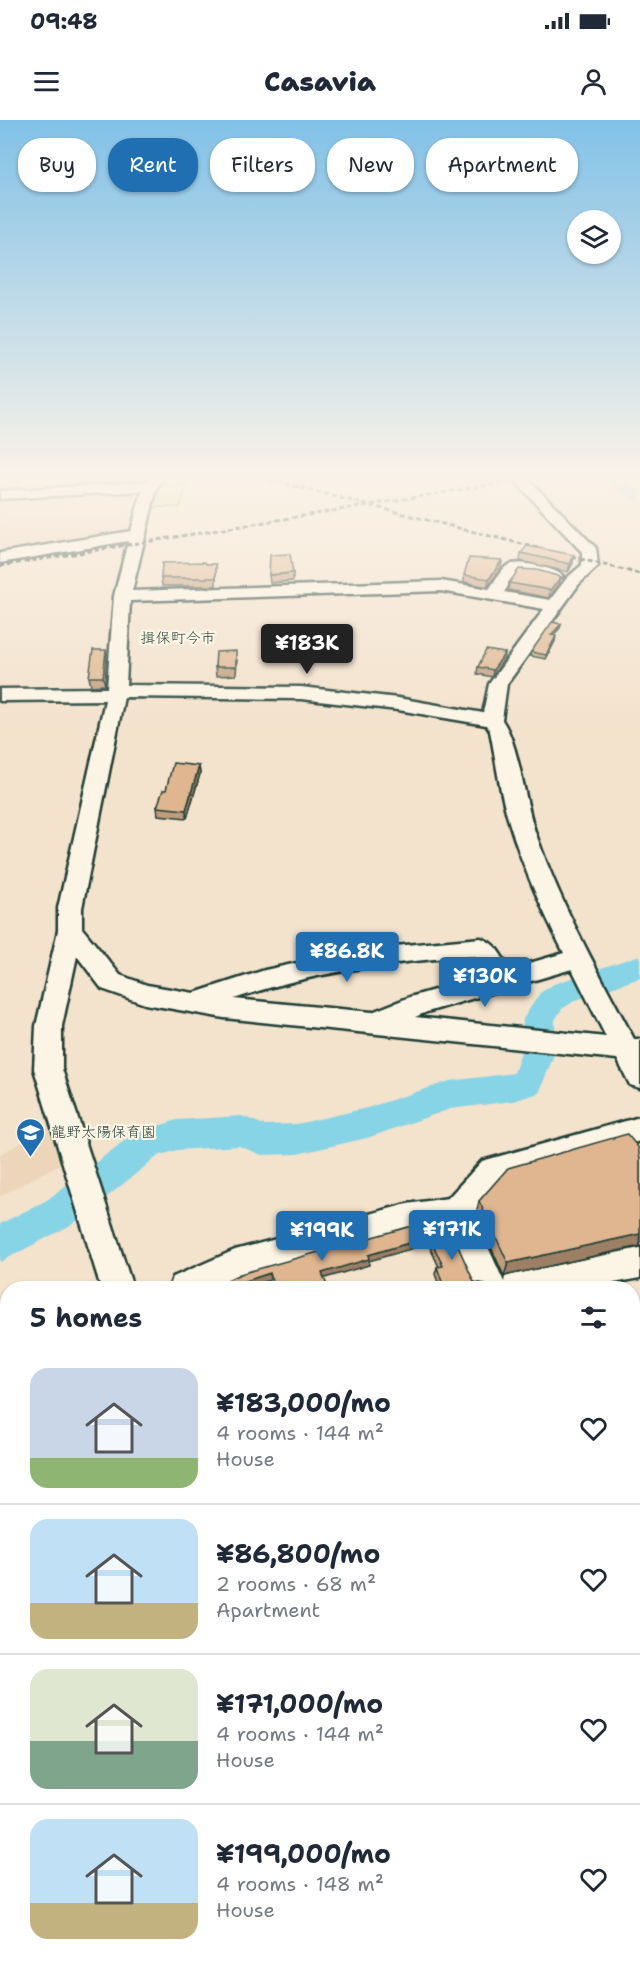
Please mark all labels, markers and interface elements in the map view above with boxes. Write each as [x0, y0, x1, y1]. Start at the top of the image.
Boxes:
text: 09:48 [30, 7, 98, 36]
text: Casavia [264, 63, 376, 100]
icon: menu [30, 65, 63, 98]
icon: person [577, 65, 610, 98]
chip: Buy [18, 138, 96, 192]
chip: Rent [108, 138, 198, 192]
chip: Filters [210, 138, 315, 192]
chip: New [327, 138, 414, 192]
chip: Apartment [426, 138, 578, 192]
map controls [567, 210, 621, 264]
button: layers [567, 210, 621, 264]
pin: ¥183K [265, 624, 349, 675]
district label: 揖保町今市 [140, 628, 216, 648]
text: ¥183K [275, 630, 339, 656]
pin: ¥86.8K [298, 932, 396, 983]
text: ¥86.8K [310, 938, 384, 964]
pin: ¥130K [443, 957, 527, 1008]
text: ¥130K [453, 963, 517, 989]
school or university icon: 龍野太陽保育園 [14, 1116, 46, 1158]
place label: 龍野太陽保育園 [51, 1122, 156, 1142]
pin: ¥171K [410, 1210, 494, 1261]
pin: ¥199K [280, 1211, 364, 1262]
text: ¥171K [423, 1216, 481, 1242]
text: ¥199K [290, 1217, 354, 1243]
text: 5 homes [30, 1300, 142, 1335]
icon: filters [577, 1301, 610, 1334]
text: ¥183,000/mo [216, 1385, 391, 1420]
icon: home [78, 1392, 150, 1464]
icon: heart [577, 1412, 610, 1445]
text: 4 rooms · 144 m² [216, 1420, 384, 1446]
text: House [216, 1446, 275, 1472]
text: ¥86,800/mo [216, 1536, 380, 1571]
icon: home [78, 1543, 150, 1615]
icon: heart [577, 1563, 610, 1596]
text: 2 rooms · 68 m² [216, 1571, 376, 1597]
text: Apartment [216, 1597, 320, 1623]
text: ¥171,000/mo [216, 1686, 383, 1721]
icon: home [78, 1693, 150, 1765]
icon: heart [577, 1713, 610, 1746]
text: 4 rooms · 144 m² [216, 1721, 384, 1747]
text: House [216, 1747, 275, 1773]
text: ¥199,000/mo [216, 1836, 391, 1871]
icon: home [78, 1843, 150, 1915]
icon: heart [577, 1863, 610, 1896]
text: 4 rooms · 148 m² [216, 1871, 384, 1897]
text: House [216, 1897, 275, 1923]

